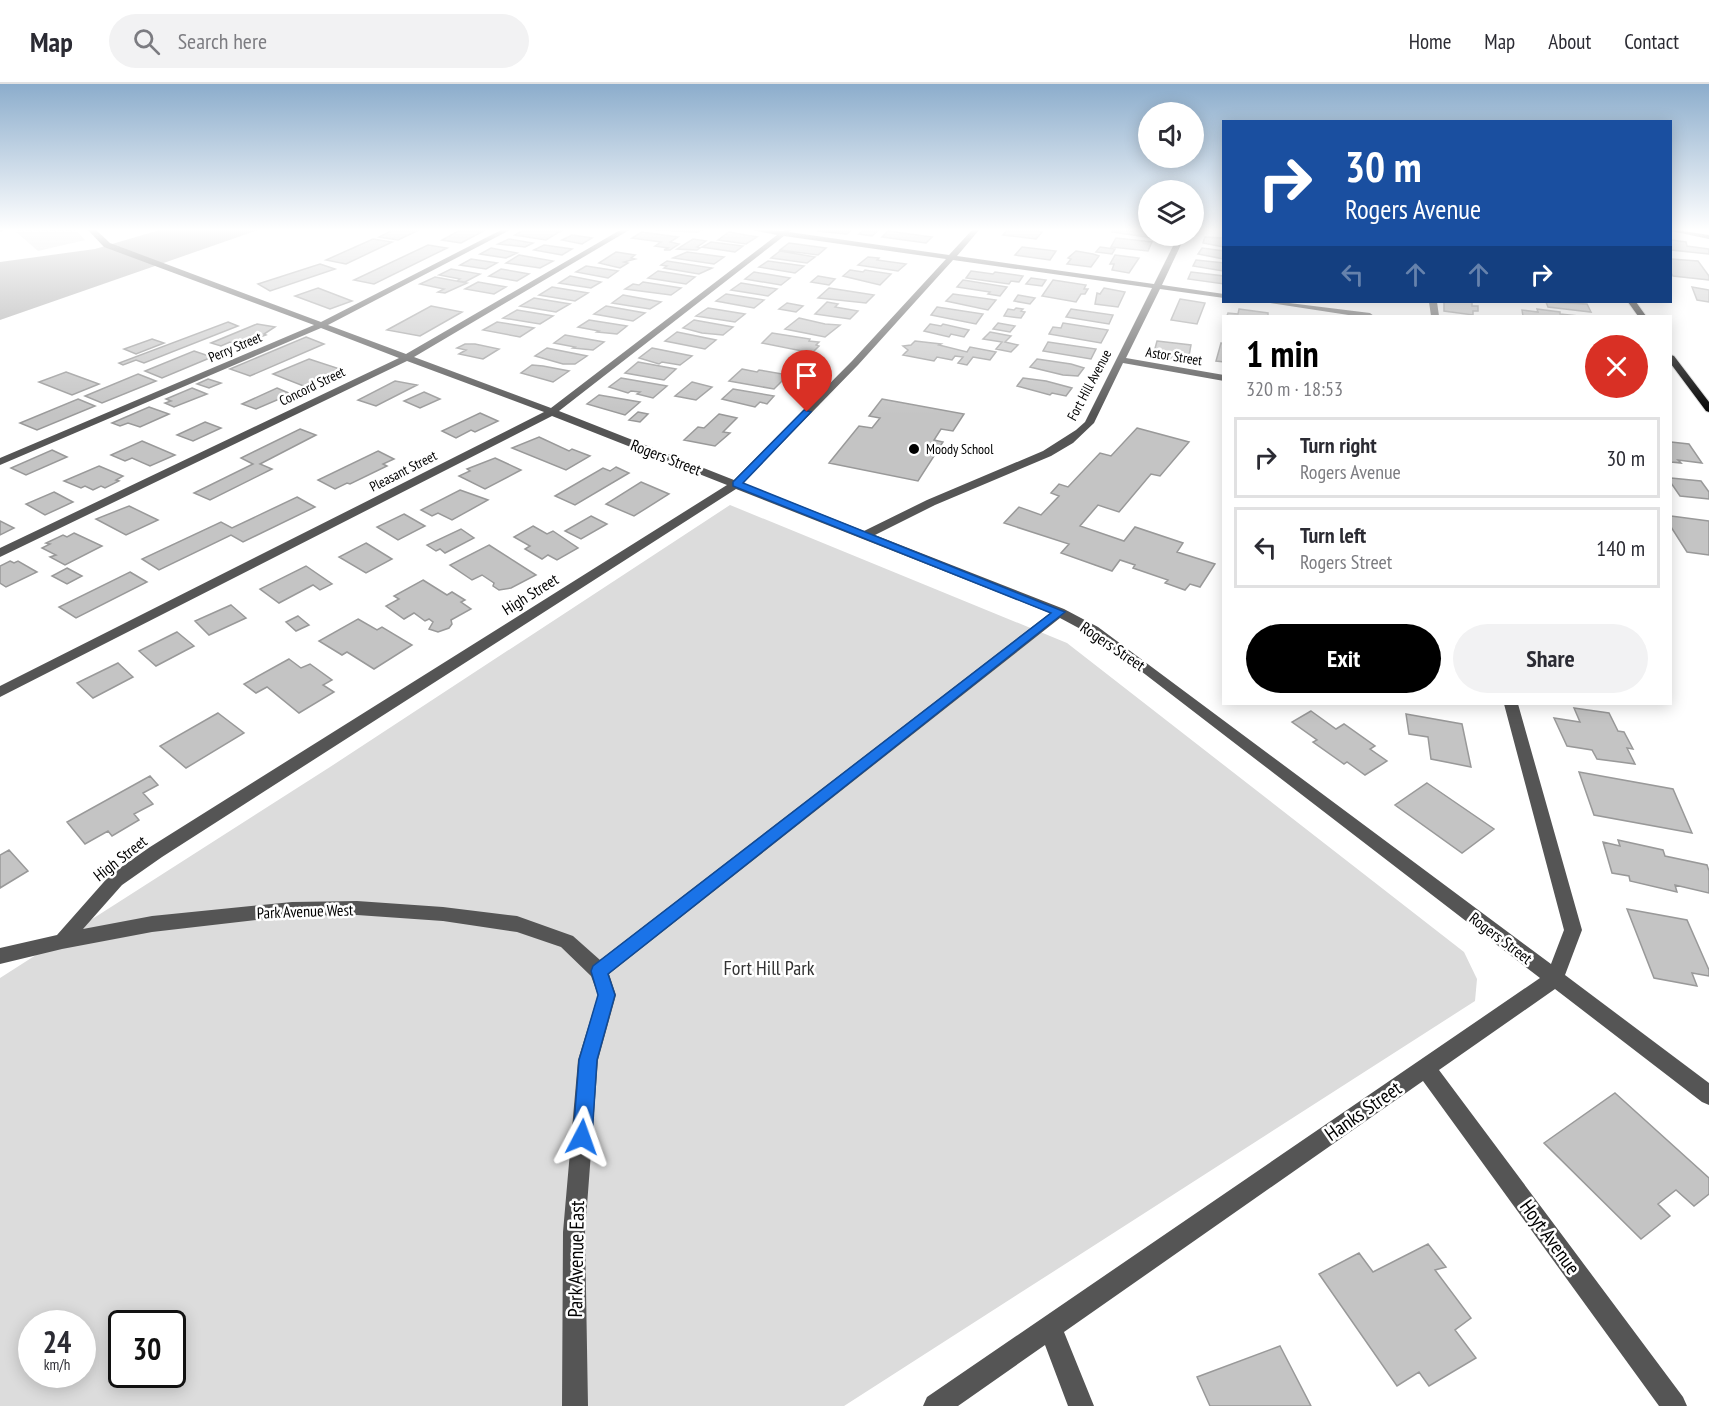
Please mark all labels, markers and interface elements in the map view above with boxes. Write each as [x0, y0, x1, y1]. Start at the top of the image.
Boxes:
search box [109, 14, 529, 68]
text: Map [30, 23, 73, 60]
icon: search [130, 25, 163, 58]
text: Search here [178, 27, 267, 55]
text: Home [1409, 28, 1451, 55]
text: Map [1484, 28, 1515, 55]
text: About [1548, 28, 1591, 55]
text: Contact [1624, 28, 1679, 55]
map controls [1138, 102, 1204, 246]
button: sound [1138, 102, 1204, 168]
text: 30 m [1345, 139, 1422, 194]
icon: right [1246, 144, 1324, 222]
button: layers [1138, 180, 1204, 246]
text: Rogers Avenue [1345, 192, 1481, 226]
icon: left [1336, 258, 1369, 291]
icon: ahead [1399, 258, 1432, 291]
icon: ahead [1462, 258, 1495, 291]
icon: right [1525, 258, 1558, 291]
street label: Perry Street [206, 328, 265, 366]
text: 1 min [1246, 330, 1319, 377]
button: close [1585, 335, 1648, 398]
street label: Astor Street [1144, 343, 1204, 369]
street label: Fort Hill Avenue [1063, 346, 1115, 424]
pin [781, 350, 832, 412]
icon: arrive [790, 359, 823, 392]
street label: Concord Street [276, 362, 348, 410]
text: 320 m · 18:53 [1246, 376, 1343, 402]
text: Turn right [1300, 431, 1377, 459]
street label: Rogers Street [628, 434, 705, 480]
place label: Moody School [926, 440, 994, 458]
icon: right [1249, 441, 1282, 474]
marker: Moody School [907, 442, 921, 456]
text: 30 m [1606, 444, 1645, 472]
street label: Pleasant Street [366, 446, 440, 496]
text: Rogers Avenue [1300, 459, 1401, 485]
text: Turn left [1300, 521, 1366, 549]
icon: left [1249, 531, 1282, 564]
text: 140 m [1596, 534, 1645, 562]
text: Rogers Street [1300, 549, 1392, 575]
street label: High Street [498, 569, 562, 619]
street label: Rogers Street [1077, 617, 1150, 675]
button: Exit [1246, 624, 1441, 693]
button: Share [1453, 624, 1648, 693]
street label: High Street [89, 831, 151, 885]
street label: Park Avenue West [256, 899, 354, 923]
street label: Rogers Street [1466, 908, 1537, 969]
park label: Fort Hill Park [724, 955, 815, 981]
street label: Hanks Street [1320, 1075, 1407, 1147]
position arrow [550, 1105, 614, 1169]
street label: Hoyt Avenue [1514, 1194, 1586, 1280]
street label: Park Avenue East [562, 1200, 590, 1318]
speed limit sign: 30 [108, 1310, 186, 1388]
text: 24 [43, 1322, 71, 1361]
text: km/h [44, 1355, 70, 1374]

